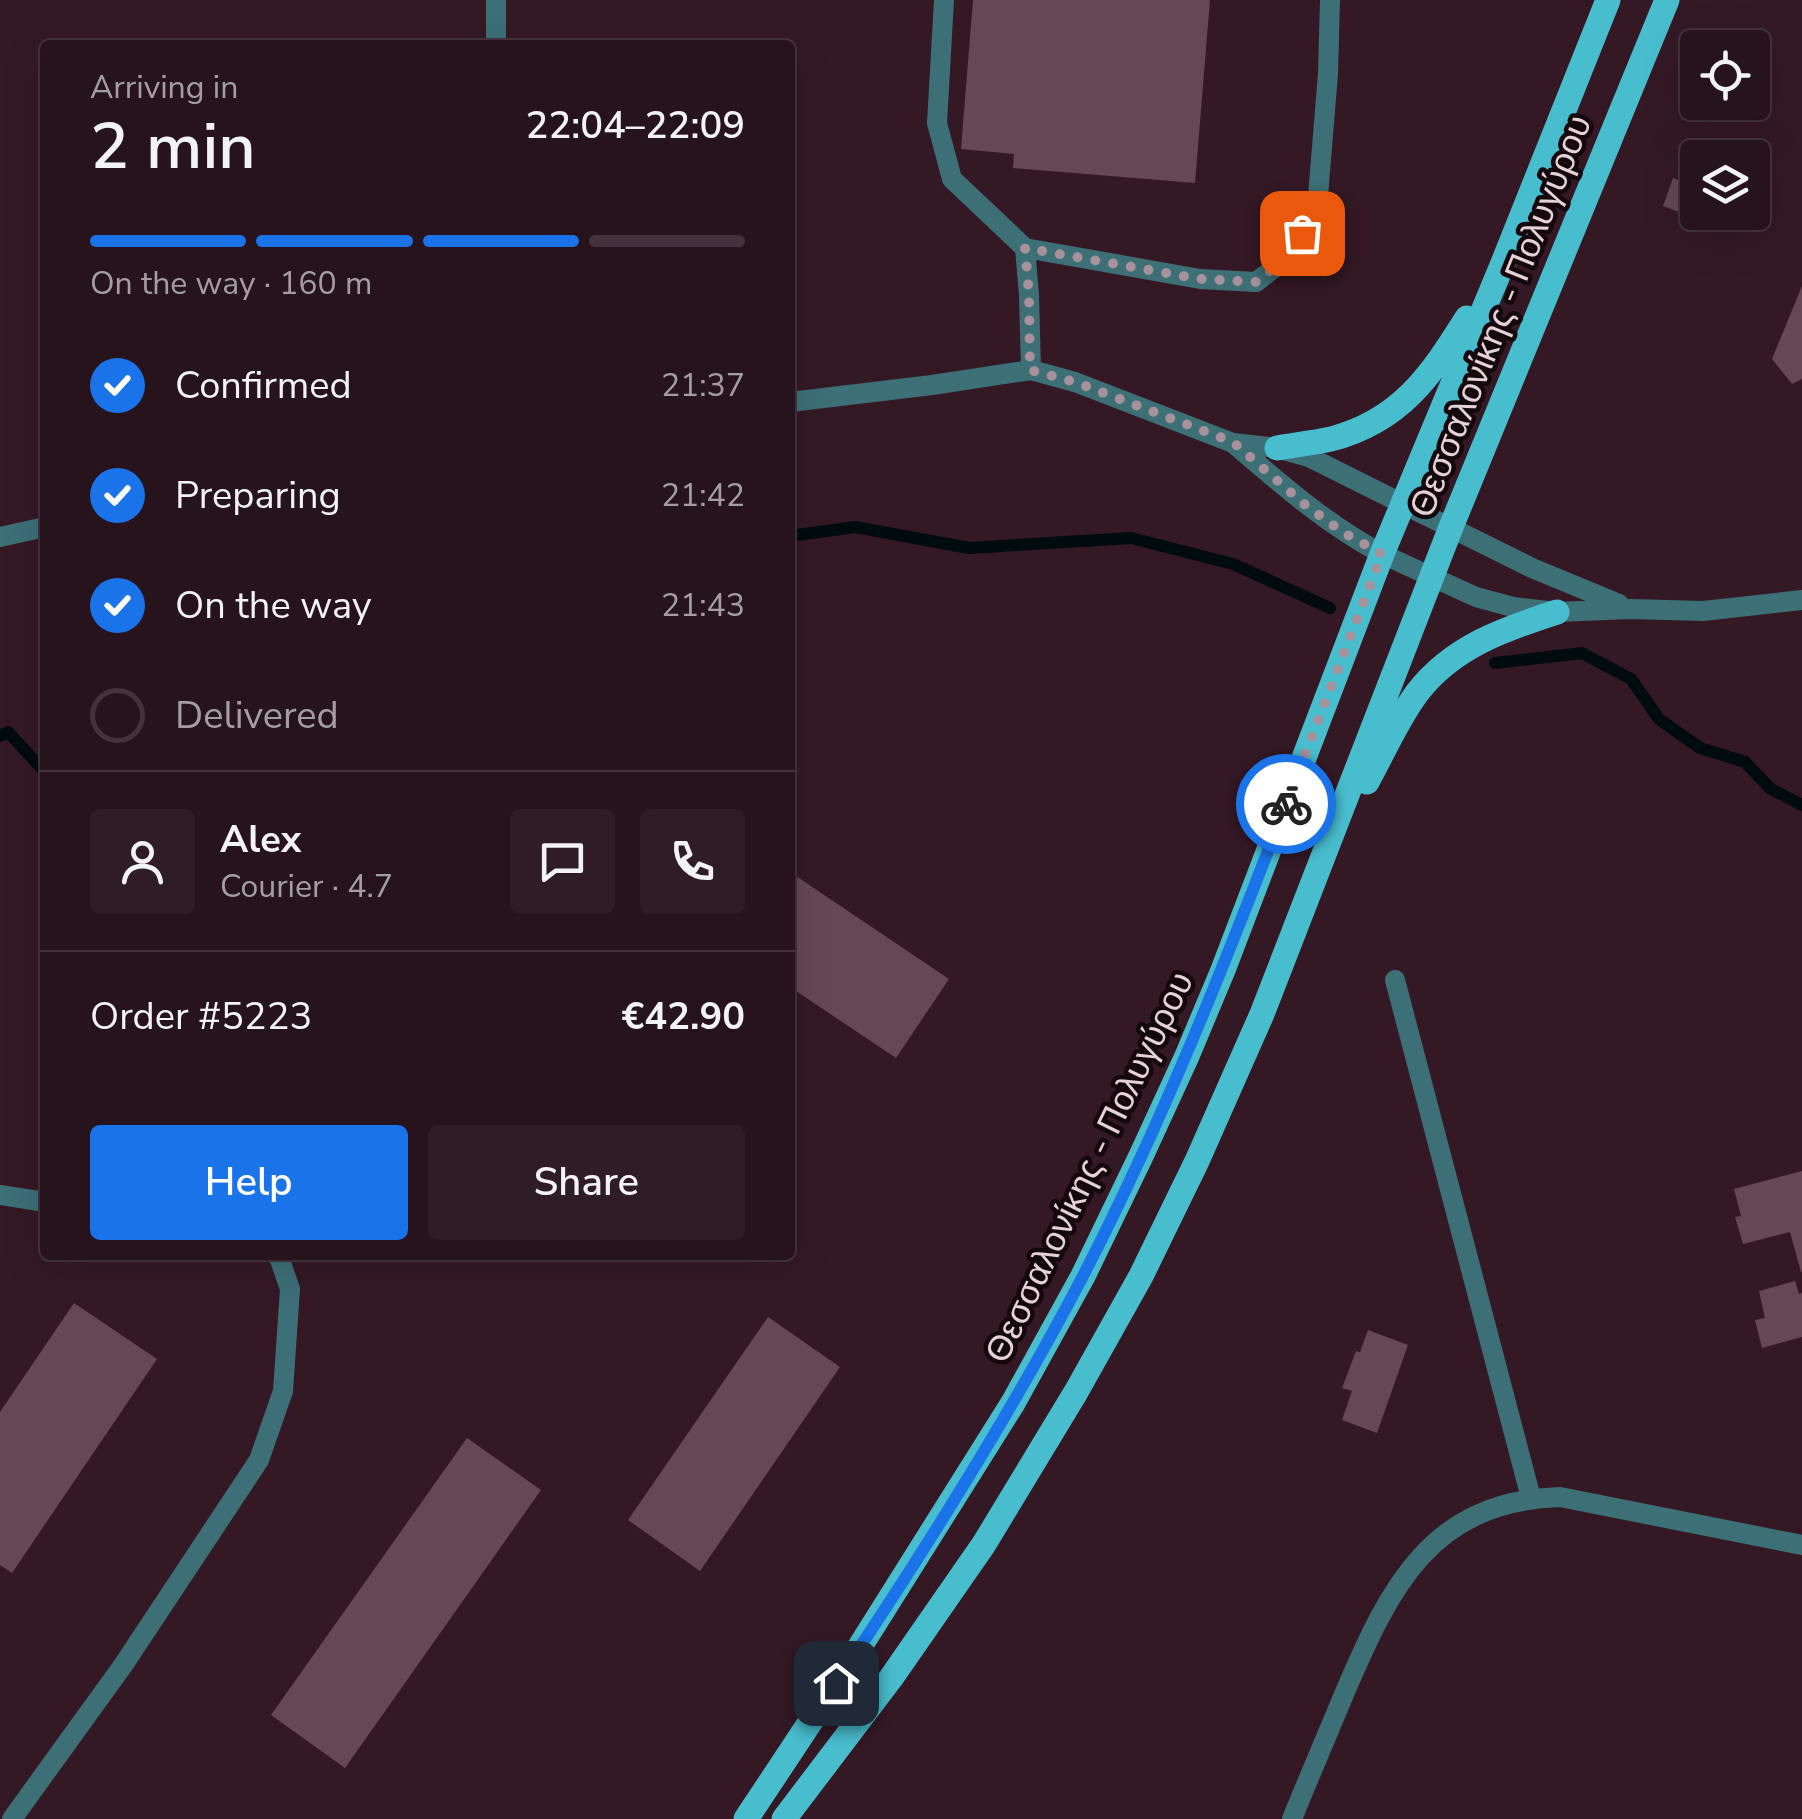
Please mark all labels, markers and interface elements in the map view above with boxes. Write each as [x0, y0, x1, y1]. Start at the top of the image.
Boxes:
map controls [1680, 30, 1770, 230]
button: locate [1680, 30, 1770, 120]
text: Arriving in [90, 66, 238, 109]
text: 22:04–22:09 [526, 100, 745, 151]
text: 2 min [90, 102, 256, 191]
street label: Θεσσαλονίκης - Πολυγύρου [1398, 108, 1603, 524]
button: layers [1680, 140, 1770, 230]
pin [1260, 191, 1345, 276]
icon: bag [1275, 206, 1330, 261]
text: On the way · 160 m [90, 262, 372, 305]
icon: check [90, 358, 145, 413]
text: Confirmed [175, 360, 352, 411]
text: 21:37 [661, 364, 745, 407]
icon: check [90, 468, 145, 523]
text: Preparing [175, 470, 341, 521]
text: 21:42 [661, 474, 745, 517]
icon: check [90, 578, 145, 633]
text: On the way [175, 580, 371, 631]
text: 21:43 [661, 584, 745, 627]
text: Delivered [175, 690, 339, 741]
courier [1236, 754, 1336, 854]
icon: bike [1259, 777, 1314, 832]
button: person [90, 809, 195, 914]
button: chat [510, 809, 615, 914]
button: phone [640, 809, 745, 914]
text: Alex [220, 814, 301, 865]
text: Courier · 4.7 [220, 865, 393, 908]
street label: Θεσσαλονίκης - Πολυγύρου [974, 964, 1205, 1371]
text: Order #5223 [90, 991, 312, 1042]
text: €42.90 [622, 991, 745, 1042]
button: Help [90, 1125, 408, 1240]
button: Share [428, 1125, 745, 1240]
pin [794, 1641, 879, 1726]
icon: home [809, 1656, 864, 1711]

